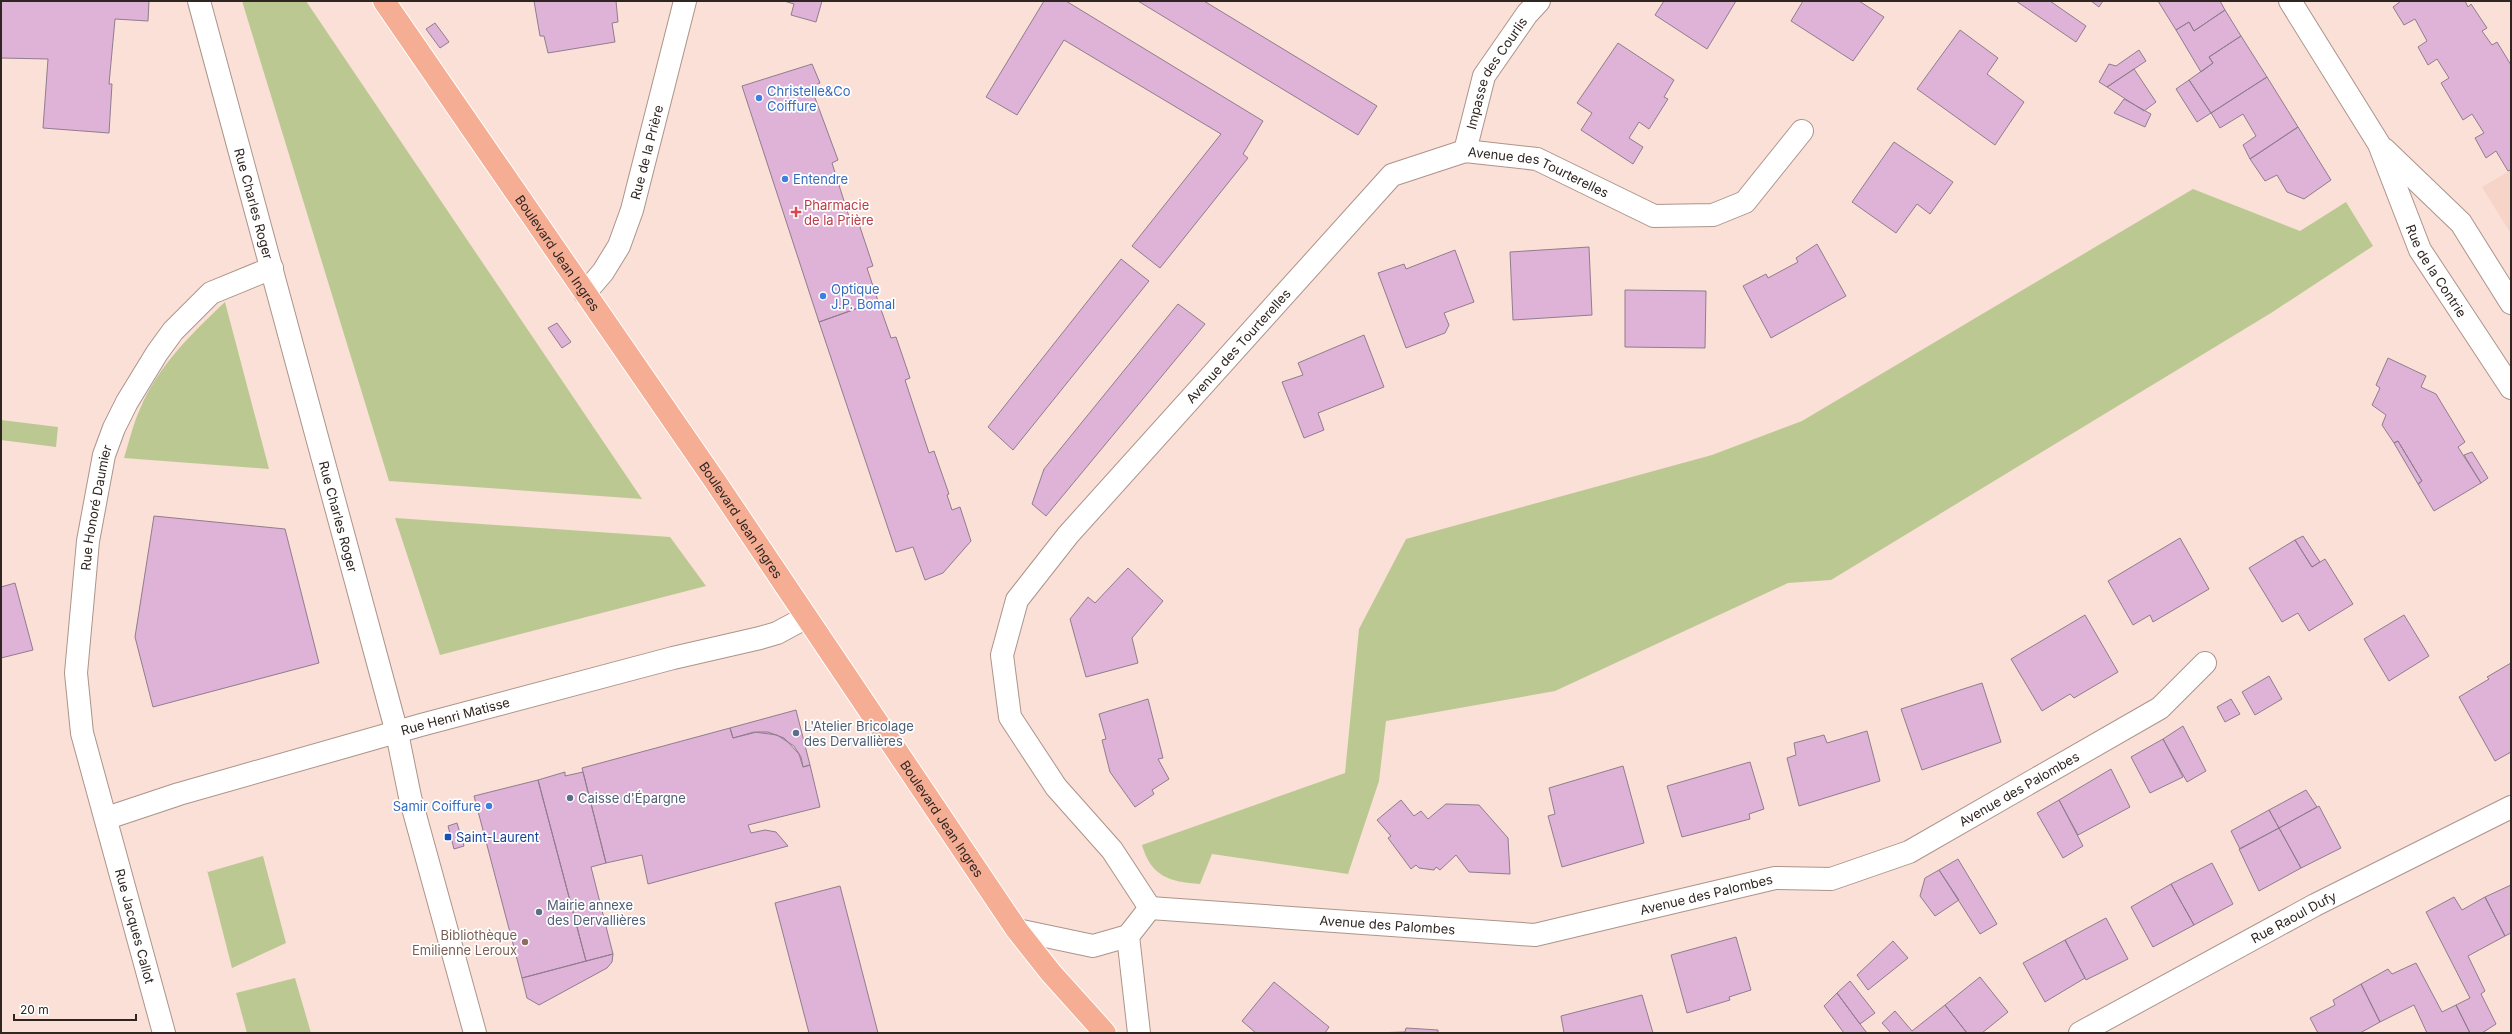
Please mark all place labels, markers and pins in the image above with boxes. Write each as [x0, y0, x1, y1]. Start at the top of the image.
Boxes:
place label: Christelle&Co Coiffure [767, 83, 851, 114]
marker: Christelle&Co Coiffure [754, 93, 764, 103]
place label: Entendre [793, 171, 848, 187]
marker: Entendre [780, 174, 790, 184]
place label: Pharmacie de la Prière [804, 197, 874, 228]
marker: Pharmacie de la Prière [791, 207, 801, 217]
place label: Optique J.P. Bomal [831, 281, 895, 312]
marker: Optique J.P. Bomal [818, 291, 828, 301]
place label: L'Atelier Bricolage des Dervallières [804, 718, 914, 749]
marker: L'Atelier Bricolage des Dervallières [791, 728, 801, 738]
place label: Caisse d'Épargne [578, 790, 686, 806]
marker: Caisse d'Épargne [565, 793, 575, 803]
place label: Samir Coiffure [393, 798, 481, 814]
marker: Samir Coiffure [484, 801, 494, 811]
place label: Saint-Laurent [456, 829, 539, 845]
marker: Saint-Laurent [443, 832, 453, 842]
place label: Mairie annexe des Dervallières [547, 897, 646, 928]
marker: Mairie annexe des Dervallières [534, 907, 544, 917]
place label: Bibliothèque Emilienne Leroux [412, 927, 517, 958]
marker: Bibliothèque Emilienne Leroux [520, 937, 530, 947]

